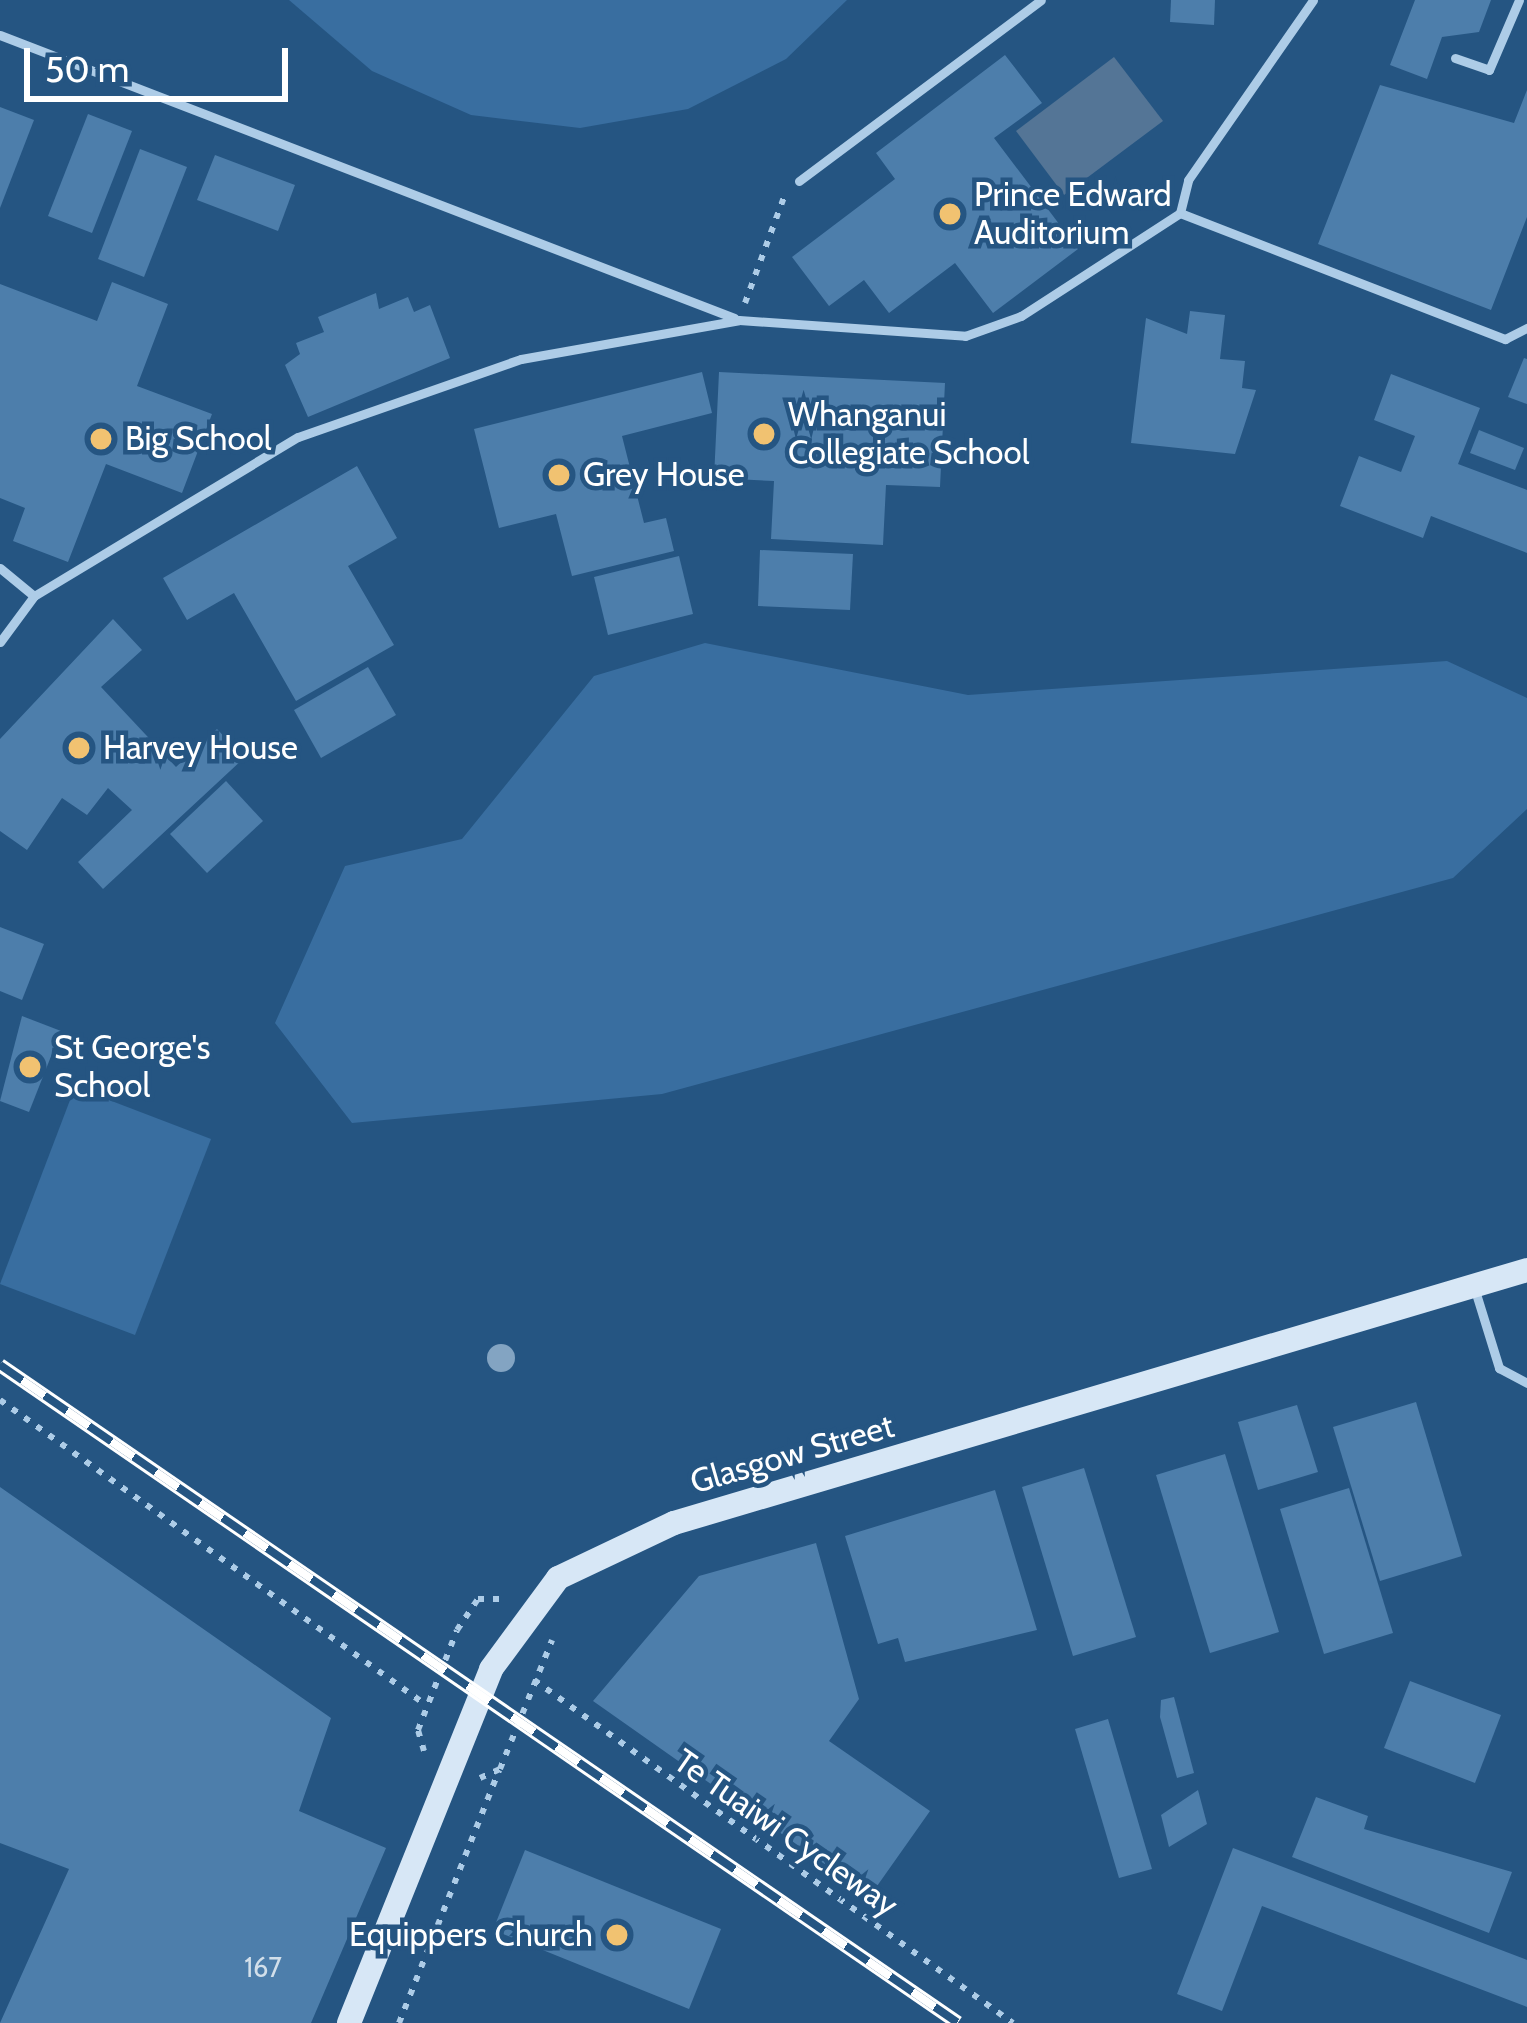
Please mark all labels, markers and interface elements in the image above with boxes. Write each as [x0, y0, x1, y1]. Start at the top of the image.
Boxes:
scale bar [30, 24, 294, 98]
text: 50 m [45, 47, 129, 91]
place label: Prince Edward Auditorium [974, 175, 1172, 253]
marker: Prince Edward Auditorium [937, 201, 963, 227]
place label: Whanganui Collegiate School [788, 395, 1029, 473]
place label: Big School [125, 419, 272, 459]
marker: Whanganui Collegiate School [751, 421, 777, 447]
marker: Big School [88, 426, 114, 452]
place label: Grey House [583, 455, 745, 495]
marker: Grey House [546, 462, 572, 488]
place label: Harvey House [103, 728, 298, 768]
marker: Harvey House [66, 735, 92, 761]
place label: St George's School [54, 1028, 210, 1106]
marker: St George's School [17, 1054, 43, 1080]
street label: Glasgow Street [686, 1406, 898, 1502]
street label: Te Tuaiwi Cycleway [666, 1741, 906, 1925]
place label: Equippers Church [349, 1915, 593, 1955]
marker: Equippers Church [604, 1922, 630, 1948]
house number: 167 [244, 1952, 282, 1984]

